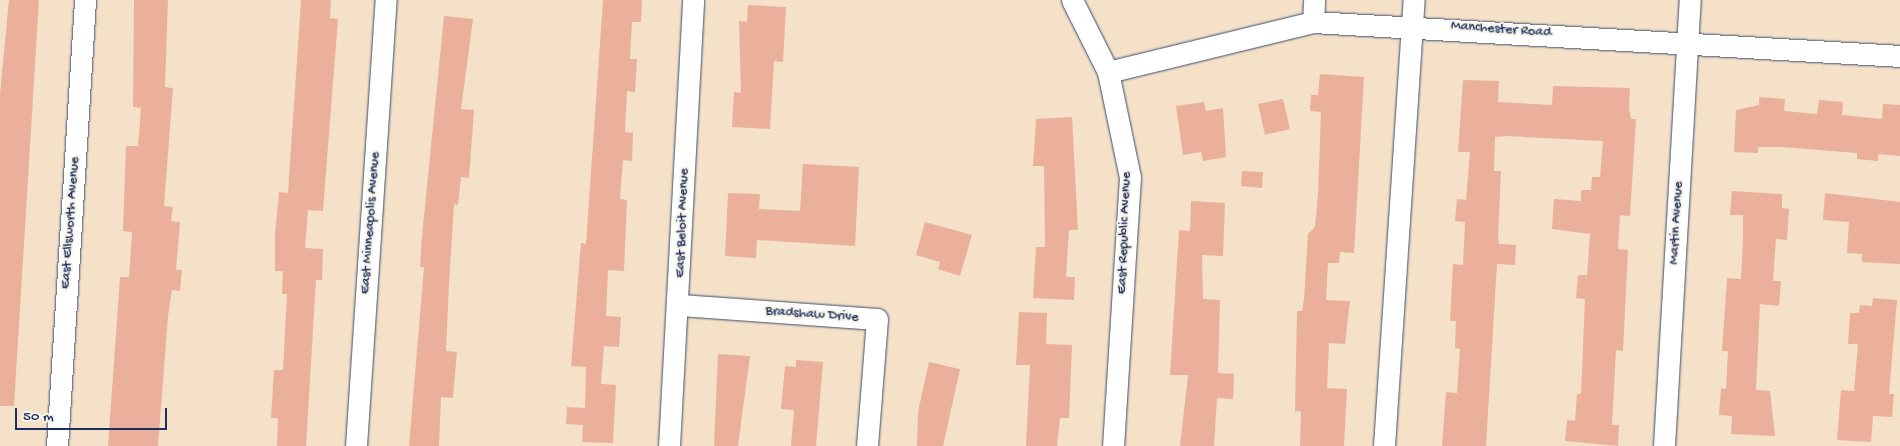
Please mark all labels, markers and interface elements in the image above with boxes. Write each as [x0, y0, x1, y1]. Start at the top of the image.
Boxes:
street label: Manchester Road [1450, 18, 1552, 42]
street label: East Minneapolis Avenue [358, 151, 384, 295]
street label: East Ellsworth Avenue [58, 156, 84, 290]
street label: East Beloit Avenue [673, 168, 693, 278]
street label: East Republic Avenue [1114, 172, 1136, 294]
street label: Martin Avenue [1666, 181, 1688, 265]
street label: Bradshaw Drive [765, 303, 859, 327]
scale bar [18, 398, 170, 430]
text: 50 m [23, 408, 54, 426]

